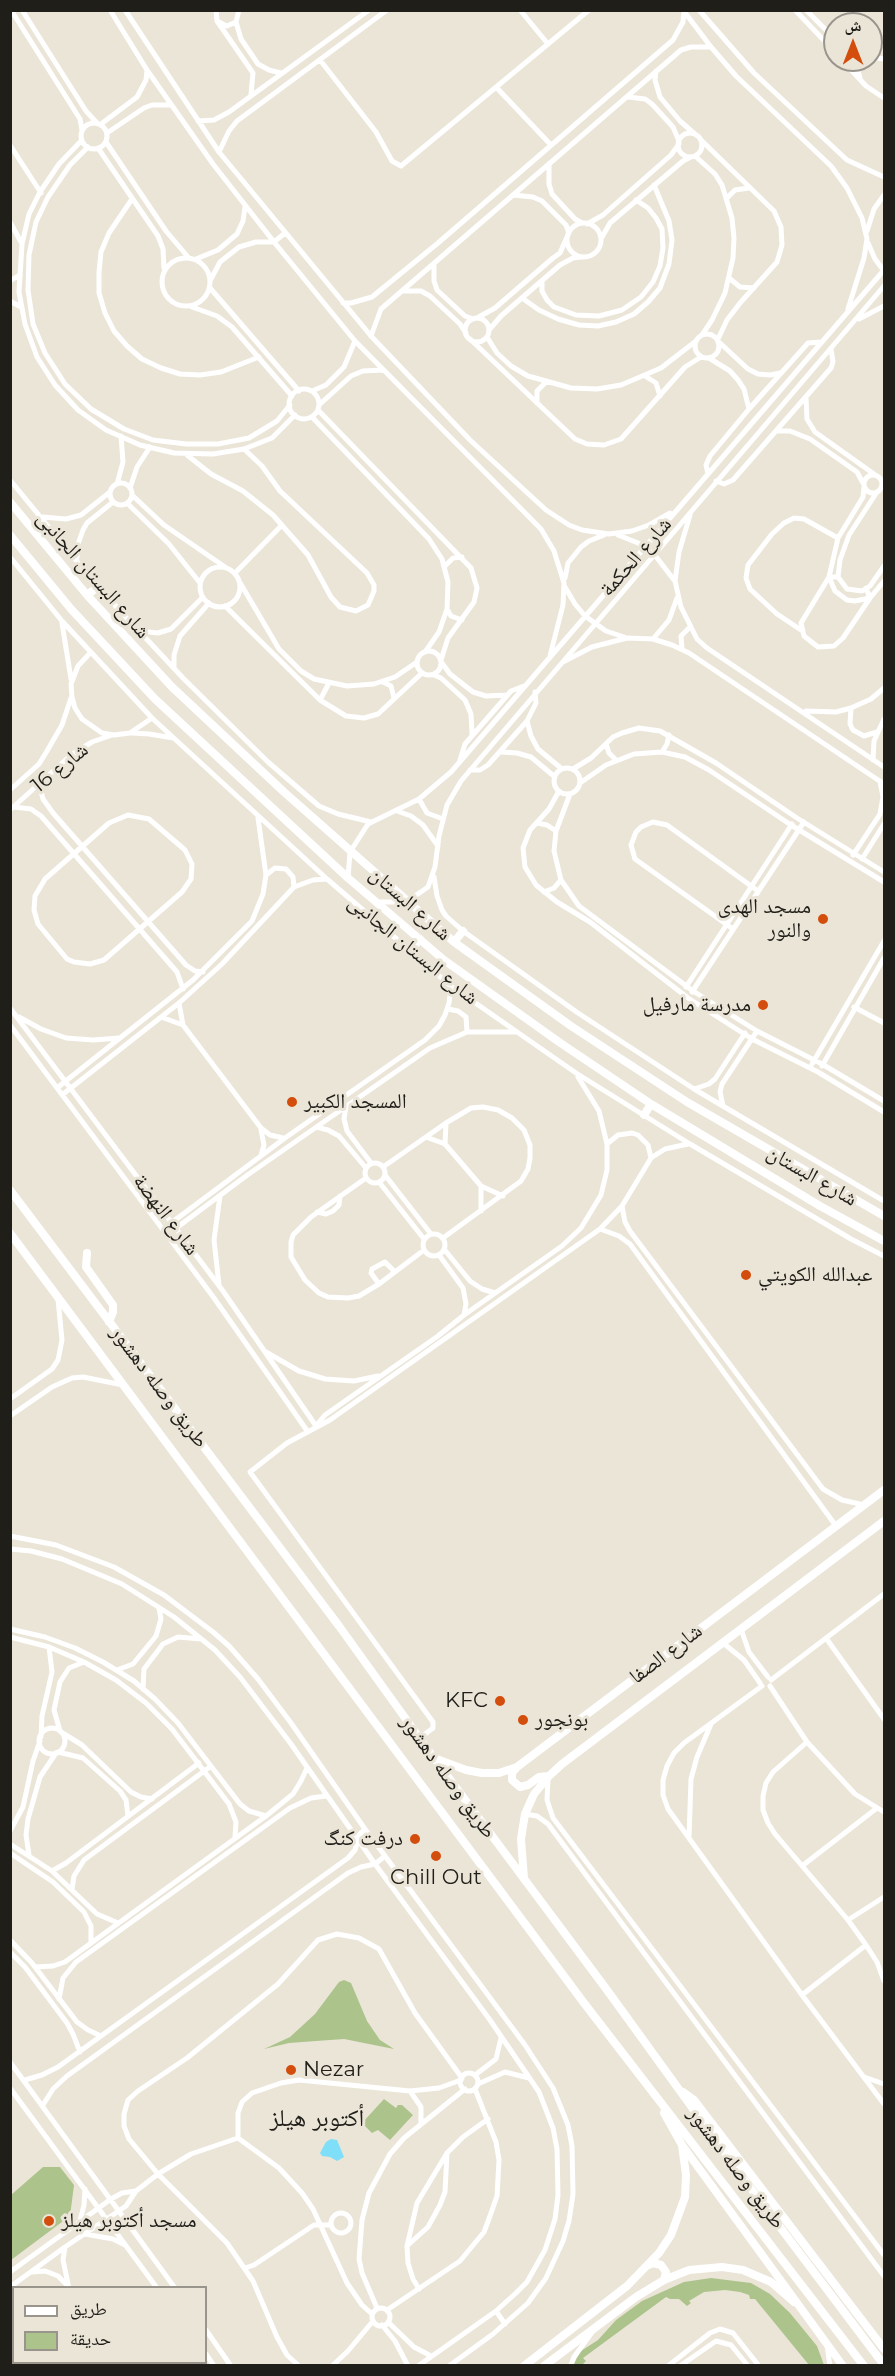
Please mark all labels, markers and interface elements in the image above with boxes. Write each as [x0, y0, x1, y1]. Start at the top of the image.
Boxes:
north arrow [823, 12, 883, 72]
text: ش [845, 16, 861, 35]
street label: شارع البستان الجانبى [31, 506, 155, 644]
street label: شارع الحكمة [595, 512, 677, 602]
street label: شارع 16 [27, 738, 93, 798]
street label: شارع البستان [364, 862, 456, 946]
street label: شارع البستان الجانبى [343, 890, 483, 1010]
place label: مسجد الهدى والنور [718, 894, 811, 944]
marker: مسجد الهدى والنور [816, 912, 830, 926]
place label: مدرسة مارفيل [643, 992, 751, 1018]
marker: مدرسة مارفيل [756, 998, 770, 1012]
place label: المسجد الكبير [304, 1089, 407, 1115]
marker: المسجد الكبير [285, 1095, 299, 1109]
street label: شارع البستان [762, 1140, 862, 1212]
street label: شارع النهضة [127, 1170, 205, 1260]
place label: عبدالله الكويتي [758, 1262, 872, 1288]
marker: عبدالله الكويتي [739, 1268, 753, 1282]
street label: طريق وصله دهشور [105, 1321, 213, 1453]
street label: شارع الصفا [625, 1618, 707, 1690]
place label: KFC [445, 1688, 488, 1714]
marker: KFC [493, 1694, 507, 1708]
place label: بونجور [535, 1707, 588, 1733]
street label: طريق وصله دهشور [395, 1710, 501, 1844]
marker: بونجور [516, 1713, 530, 1727]
place label: درفت كنگ [324, 1826, 403, 1852]
marker: درفت كنگ [408, 1832, 422, 1846]
marker: Chill Out [429, 1849, 443, 1863]
place label: Chill Out [390, 1865, 482, 1891]
place label: Nezar [303, 2057, 364, 2083]
marker: Nezar [284, 2063, 298, 2077]
street label: طريق وصله دهشور [682, 2102, 790, 2234]
district label: أكتوبر هيلز [270, 2105, 364, 2133]
place label: مسجد أكتوبر هيلز [61, 2208, 197, 2234]
marker: مسجد أكتوبر هيلز [42, 2214, 56, 2228]
legend [12, 2286, 207, 2364]
text: طريق [70, 2298, 107, 2320]
text: حديقة [70, 2328, 111, 2350]

